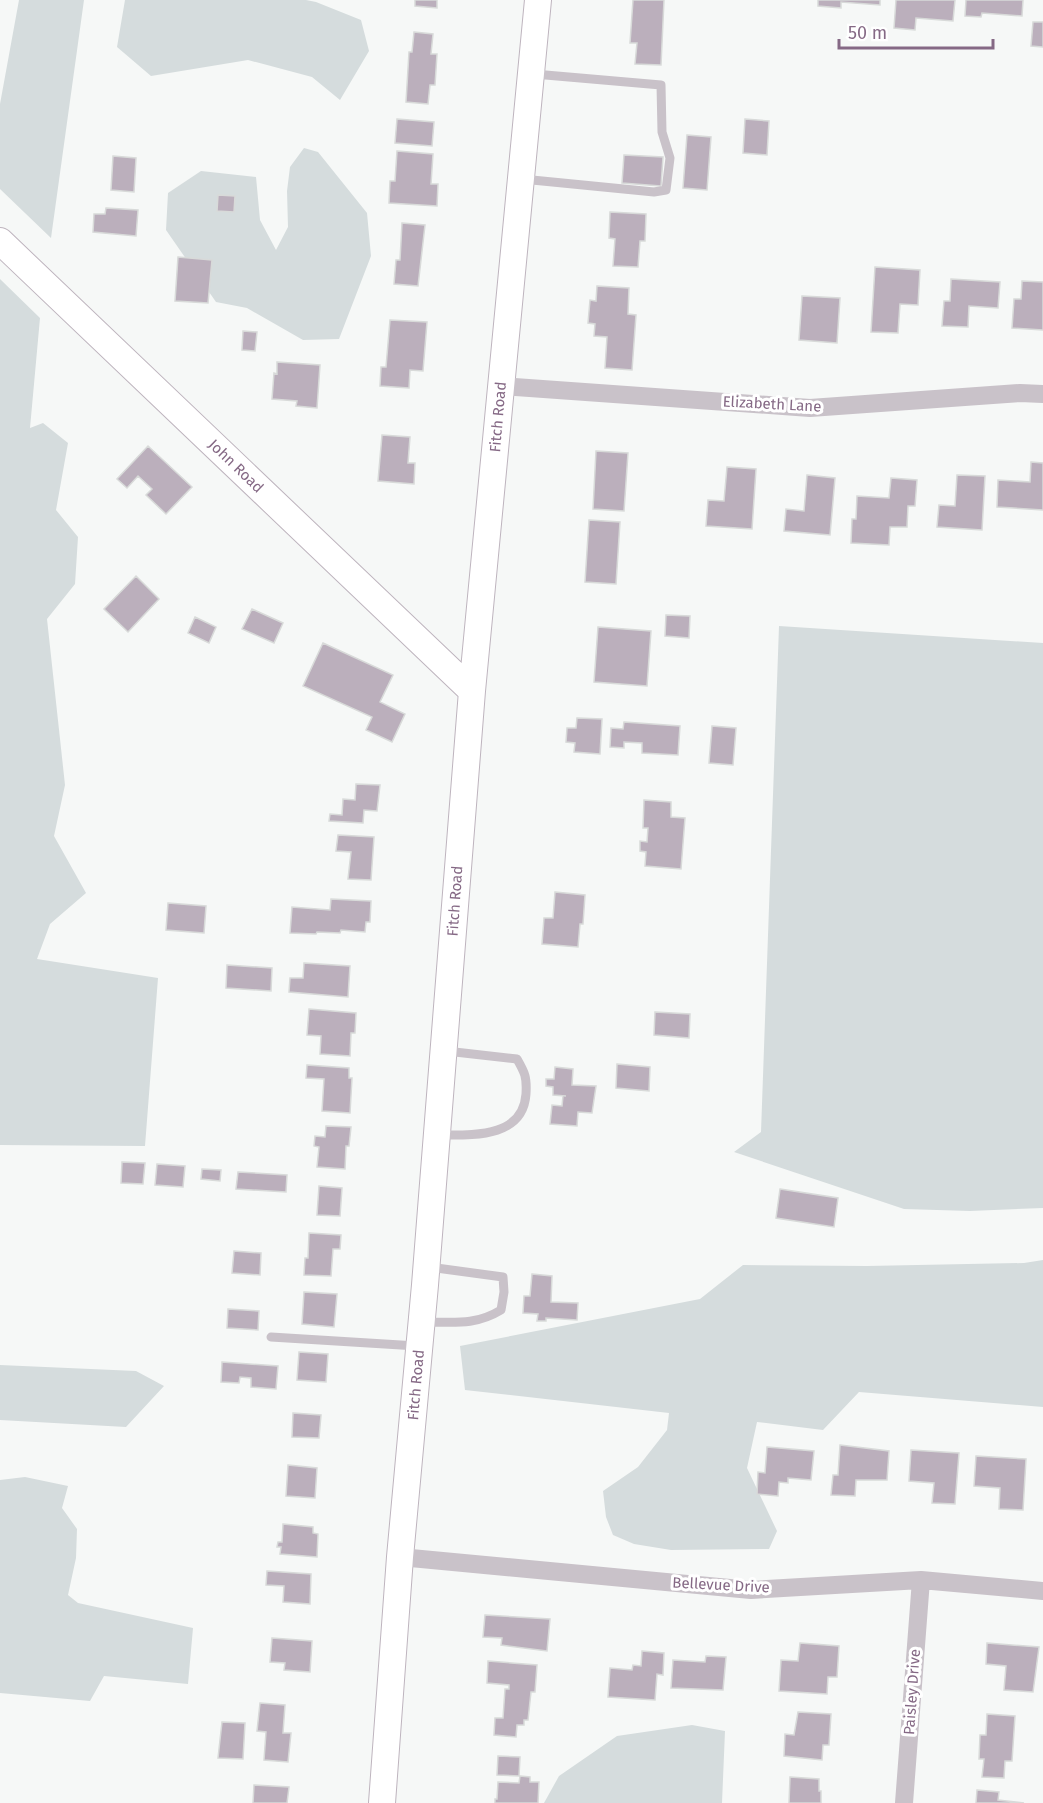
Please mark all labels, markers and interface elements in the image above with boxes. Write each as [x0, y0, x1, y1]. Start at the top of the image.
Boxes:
scale bar [839, 12, 994, 50]
text: 50 m [848, 22, 887, 44]
street label: Fitch Road [486, 381, 510, 453]
street label: Elizabeth Lane [722, 392, 822, 416]
street label: John Road [205, 435, 267, 497]
street label: Fitch Road [444, 865, 466, 937]
street label: Fitch Road [404, 1349, 428, 1421]
street label: Bellevue Drive [672, 1573, 770, 1597]
street label: Paisley Drive [900, 1648, 924, 1736]

